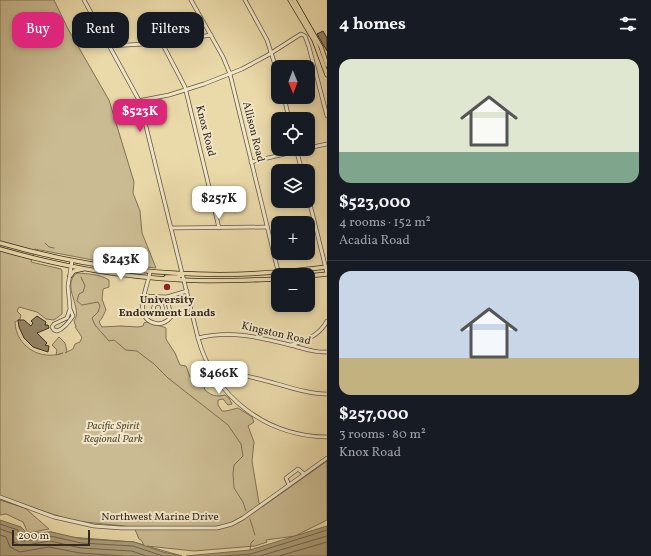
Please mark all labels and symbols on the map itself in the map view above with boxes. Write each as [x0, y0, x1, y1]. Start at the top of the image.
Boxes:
north arrow [271, 60, 315, 104]
pin: $523K [112, 99, 168, 133]
street label: Allison Road [238, 100, 268, 164]
street label: Knox Road [191, 104, 219, 158]
pin: $257K [191, 186, 247, 220]
pin: $243K [93, 247, 149, 281]
marker: University Endowment Lands [162, 282, 172, 292]
place label: University Endowment Lands [119, 293, 215, 321]
street label: Kingston Road [240, 319, 312, 349]
pin: $466K [191, 361, 247, 395]
park label: Pacific Spirit Regional Park [83, 419, 143, 447]
street label: Northwest Marine Drive [101, 510, 219, 525]
scale bar [12, 528, 90, 547]

